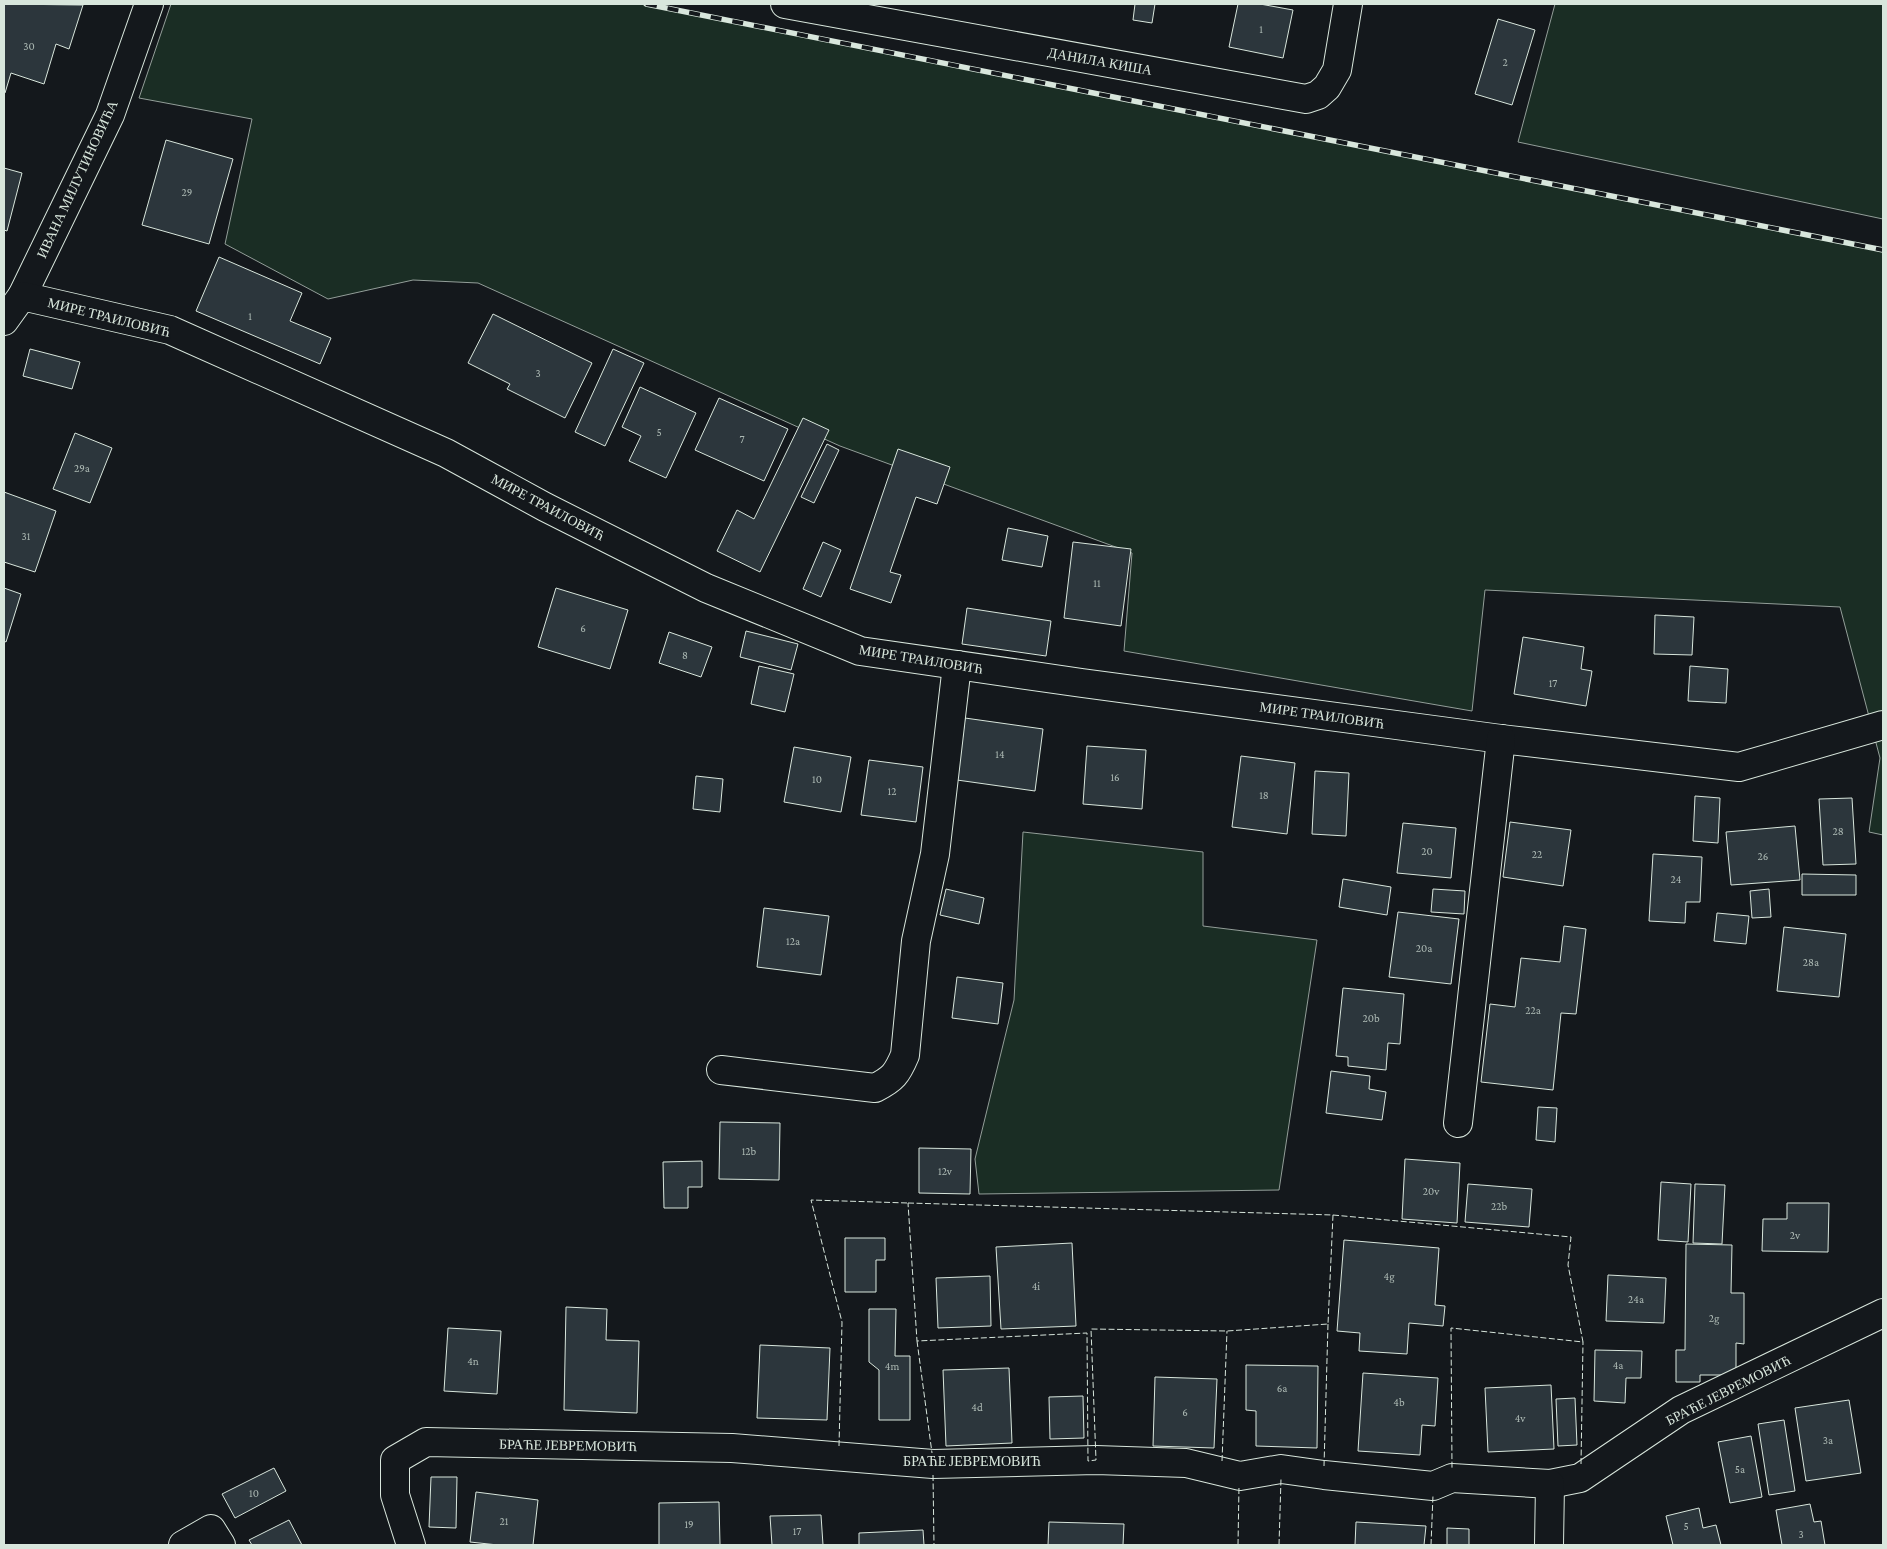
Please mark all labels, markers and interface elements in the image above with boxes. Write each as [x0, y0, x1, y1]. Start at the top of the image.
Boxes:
house number: 1 [1259, 23, 1263, 35]
house number: 30 [23, 40, 35, 52]
street label: ДАНИЛА КИША [1047, 44, 1154, 78]
house number: 2 [1502, 56, 1508, 68]
street label: ИВАНА МИЛУТИНОВИЋА [33, 97, 121, 260]
house number: 29 [182, 186, 192, 198]
street label: МИРЕ ТРАИЛОВИЋ [46, 294, 173, 340]
house number: 1 [248, 310, 252, 322]
house number: 3 [535, 367, 541, 379]
house number: 5 [656, 426, 662, 438]
house number: 7 [739, 433, 745, 445]
house number: 29a [74, 462, 90, 474]
street label: МИРЕ ТРАИЛОВИЋ [489, 470, 608, 544]
house number: 31 [22, 530, 31, 542]
house number: 11 [1093, 577, 1101, 589]
house number: 6 [580, 622, 586, 634]
street label: МИРЕ ТРАИЛОВИЋ [858, 641, 985, 677]
house number: 8 [682, 649, 688, 661]
house number: 17 [1549, 677, 1557, 689]
street label: МИРЕ ТРАИЛОВИЋ [1259, 698, 1386, 732]
house number: 14 [995, 748, 1005, 760]
house number: 16 [1110, 771, 1120, 783]
house number: 10 [812, 773, 822, 785]
house number: 12 [888, 785, 896, 797]
house number: 18 [1259, 789, 1269, 801]
house number: 28 [1832, 825, 1844, 837]
house number: 20 [1421, 845, 1433, 857]
house number: 22 [1532, 848, 1542, 860]
house number: 26 [1758, 850, 1768, 862]
house number: 24 [1671, 873, 1682, 885]
house number: 12a [786, 935, 800, 947]
house number: 20a [1416, 942, 1432, 954]
house number: 28a [1803, 956, 1819, 968]
house number: 22a [1525, 1004, 1541, 1016]
house number: 20b [1362, 1012, 1380, 1024]
house number: 12b [742, 1145, 757, 1157]
house number: 12v [938, 1165, 953, 1177]
house number: 20v [1423, 1185, 1440, 1197]
house number: 22b [1491, 1200, 1507, 1212]
house number: 2v [1790, 1229, 1801, 1241]
house number: 4g [1384, 1270, 1395, 1283]
house number: 4i [1032, 1280, 1040, 1292]
house number: 24a [1628, 1293, 1644, 1305]
house number: 2g [1709, 1312, 1720, 1325]
street label: БРАЋЕ ЈЕВРЕМОВИЋ [1663, 1351, 1794, 1428]
house number: 4n [467, 1355, 479, 1367]
house number: 4a [1613, 1359, 1623, 1371]
house number: 4m [885, 1360, 899, 1372]
house number: 6a [1277, 1382, 1287, 1394]
house number: 4b [1393, 1396, 1405, 1408]
house number: 4d [971, 1401, 983, 1413]
house number: 6 [1182, 1406, 1188, 1418]
house number: 4v [1515, 1412, 1526, 1424]
house number: 3a [1823, 1434, 1833, 1446]
street label: БРАЋЕ ЈЕВРЕМОВИЋ [499, 1436, 638, 1454]
street label: БРАЋЕ ЈЕВРЕМОВИЋ [903, 1453, 1041, 1469]
house number: 5a [1735, 1463, 1745, 1475]
house number: 10 [249, 1487, 259, 1499]
house number: 21 [500, 1515, 509, 1527]
house number: 19 [684, 1518, 694, 1530]
house number: 5 [1683, 1520, 1689, 1532]
house number: 17 [793, 1525, 801, 1537]
house number: 3 [1798, 1528, 1804, 1540]

